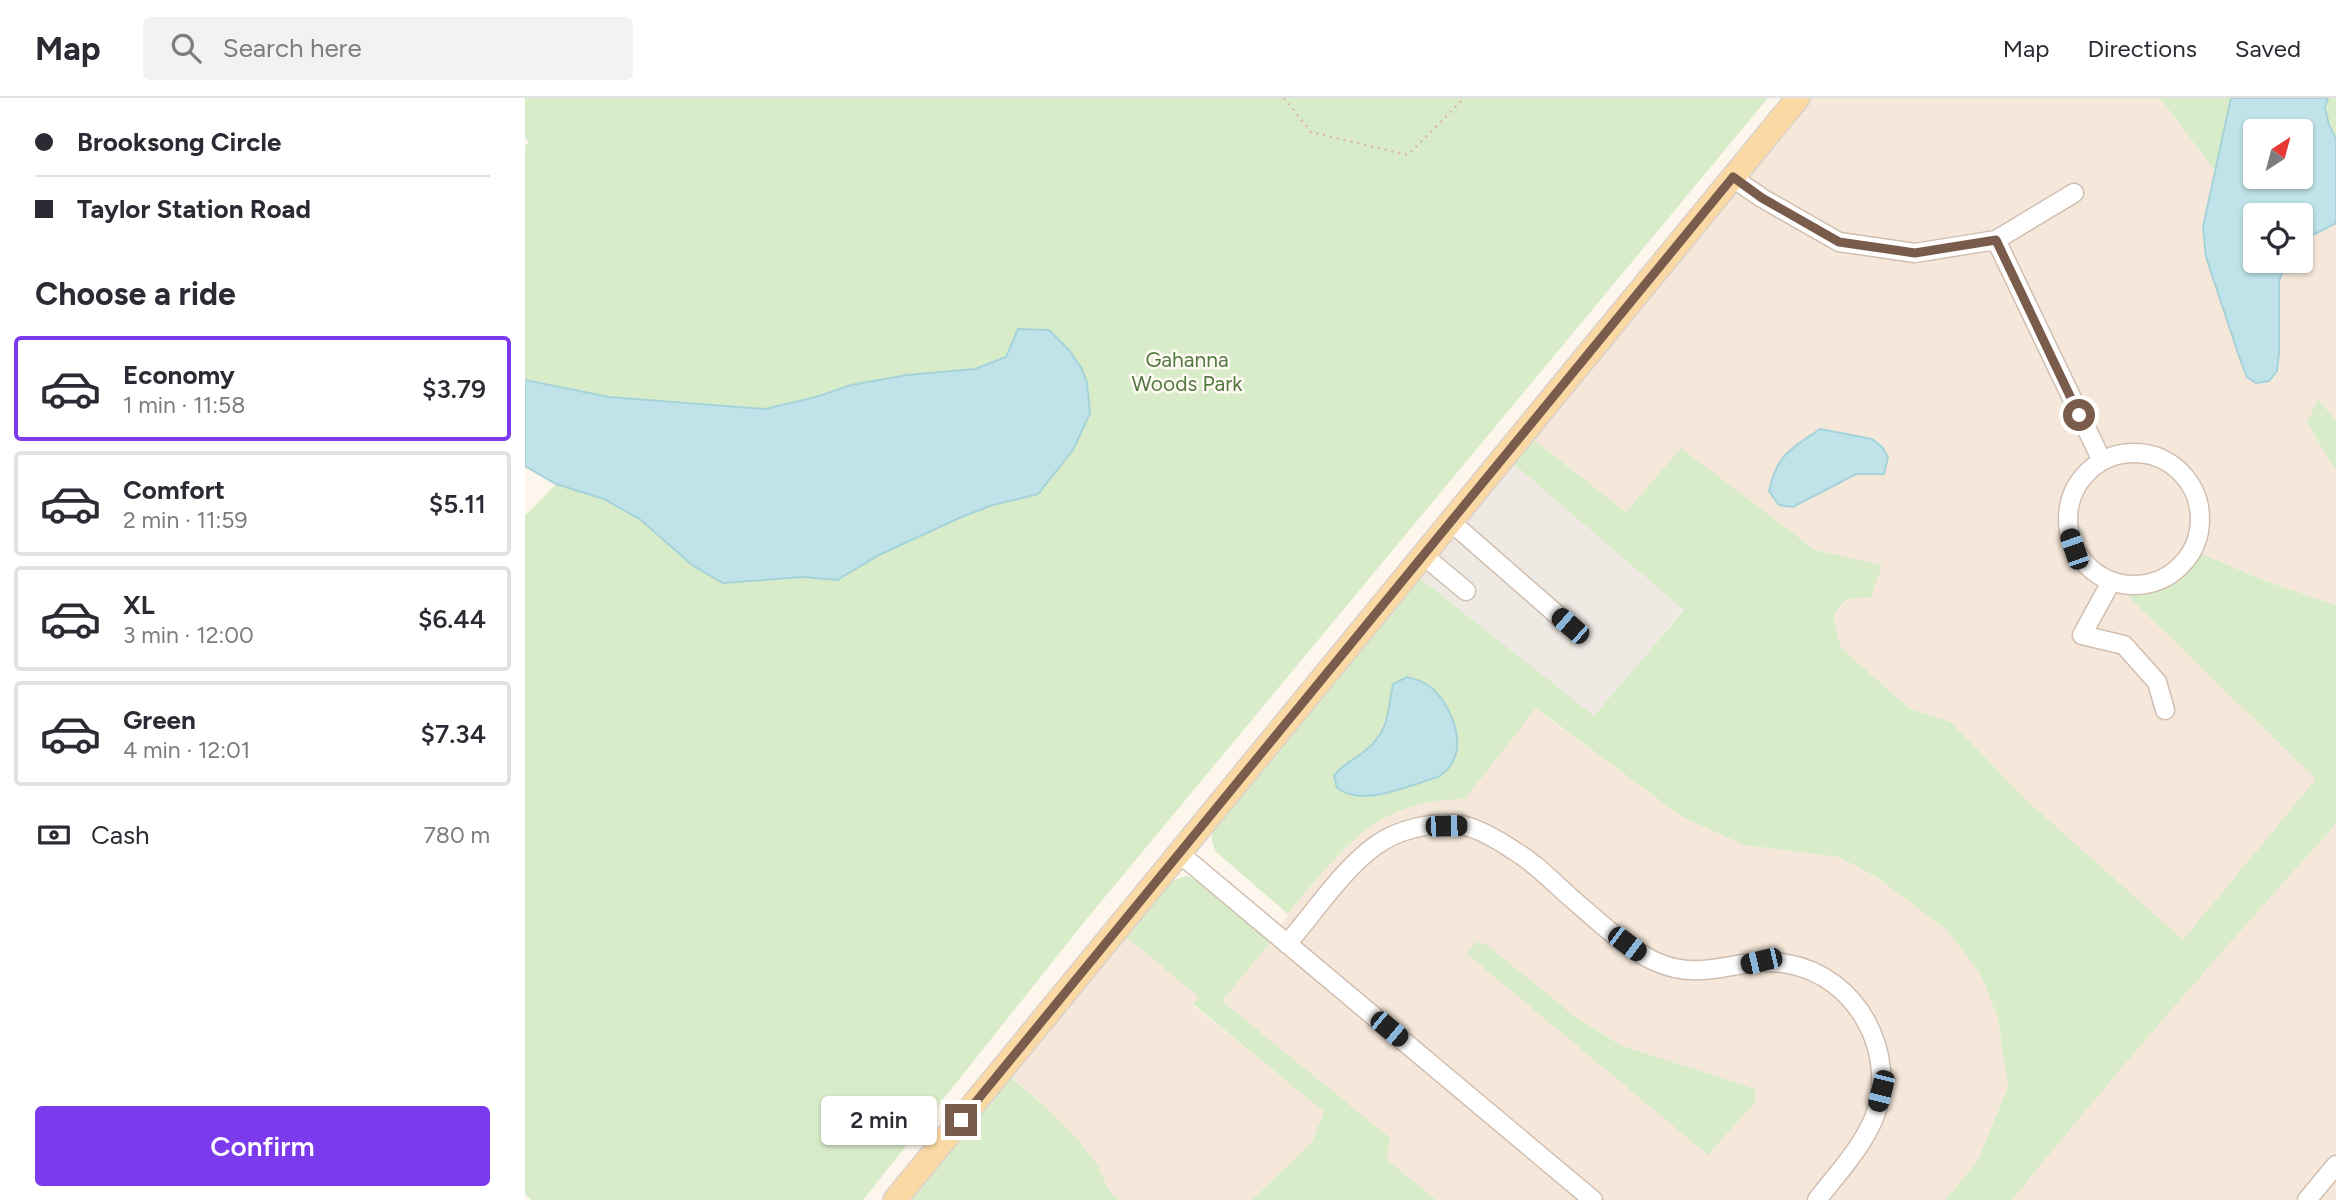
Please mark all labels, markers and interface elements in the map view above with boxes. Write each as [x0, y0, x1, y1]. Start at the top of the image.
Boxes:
search box [143, 17, 633, 80]
text: Map [35, 29, 101, 68]
icon: search [167, 29, 205, 67]
text: Search here [223, 32, 362, 64]
text: Map [2003, 34, 2049, 63]
text: Directions [2087, 34, 2197, 63]
text: Saved [2235, 34, 2301, 63]
north arrow [2243, 119, 2313, 189]
map controls [2243, 119, 2313, 273]
text: Brooksong Circle [77, 126, 281, 158]
text: Taylor Station Road [77, 193, 311, 225]
button: locate [2243, 203, 2313, 273]
text: Choose a ride [35, 275, 236, 313]
park label: Gahanna Woods Park [1132, 347, 1243, 396]
icon: car [39, 357, 102, 420]
text: Economy [123, 359, 235, 391]
text: $3.79 [422, 373, 486, 405]
text: 1 min · 11:58 [123, 391, 245, 419]
route start [2063, 399, 2095, 431]
icon: car [39, 472, 102, 535]
text: Comfort [123, 474, 225, 506]
text: $5.11 [429, 488, 486, 520]
text: 2 min · 11:59 [123, 506, 248, 534]
car [2058, 526, 2091, 572]
icon: car [39, 587, 102, 650]
text: XL [123, 589, 155, 621]
text: $6.44 [418, 603, 486, 635]
car [1548, 604, 1593, 648]
text: 3 min · 12:00 [123, 621, 254, 649]
icon: car [39, 702, 102, 765]
text: Green [123, 704, 196, 736]
text: $7.34 [421, 718, 486, 750]
text: 4 min · 12:01 [123, 736, 250, 764]
car [1425, 815, 1468, 837]
icon: cash [35, 816, 73, 854]
text: Cash [91, 819, 150, 851]
text: 780 m [424, 821, 490, 849]
car [1604, 923, 1651, 965]
car [1739, 946, 1784, 976]
car [1367, 1007, 1412, 1051]
car [1866, 1068, 1897, 1114]
callout: 2 min [821, 1096, 937, 1144]
route end [945, 1104, 977, 1136]
button: Confirm [35, 1106, 490, 1186]
text: 2 min [850, 1106, 908, 1134]

